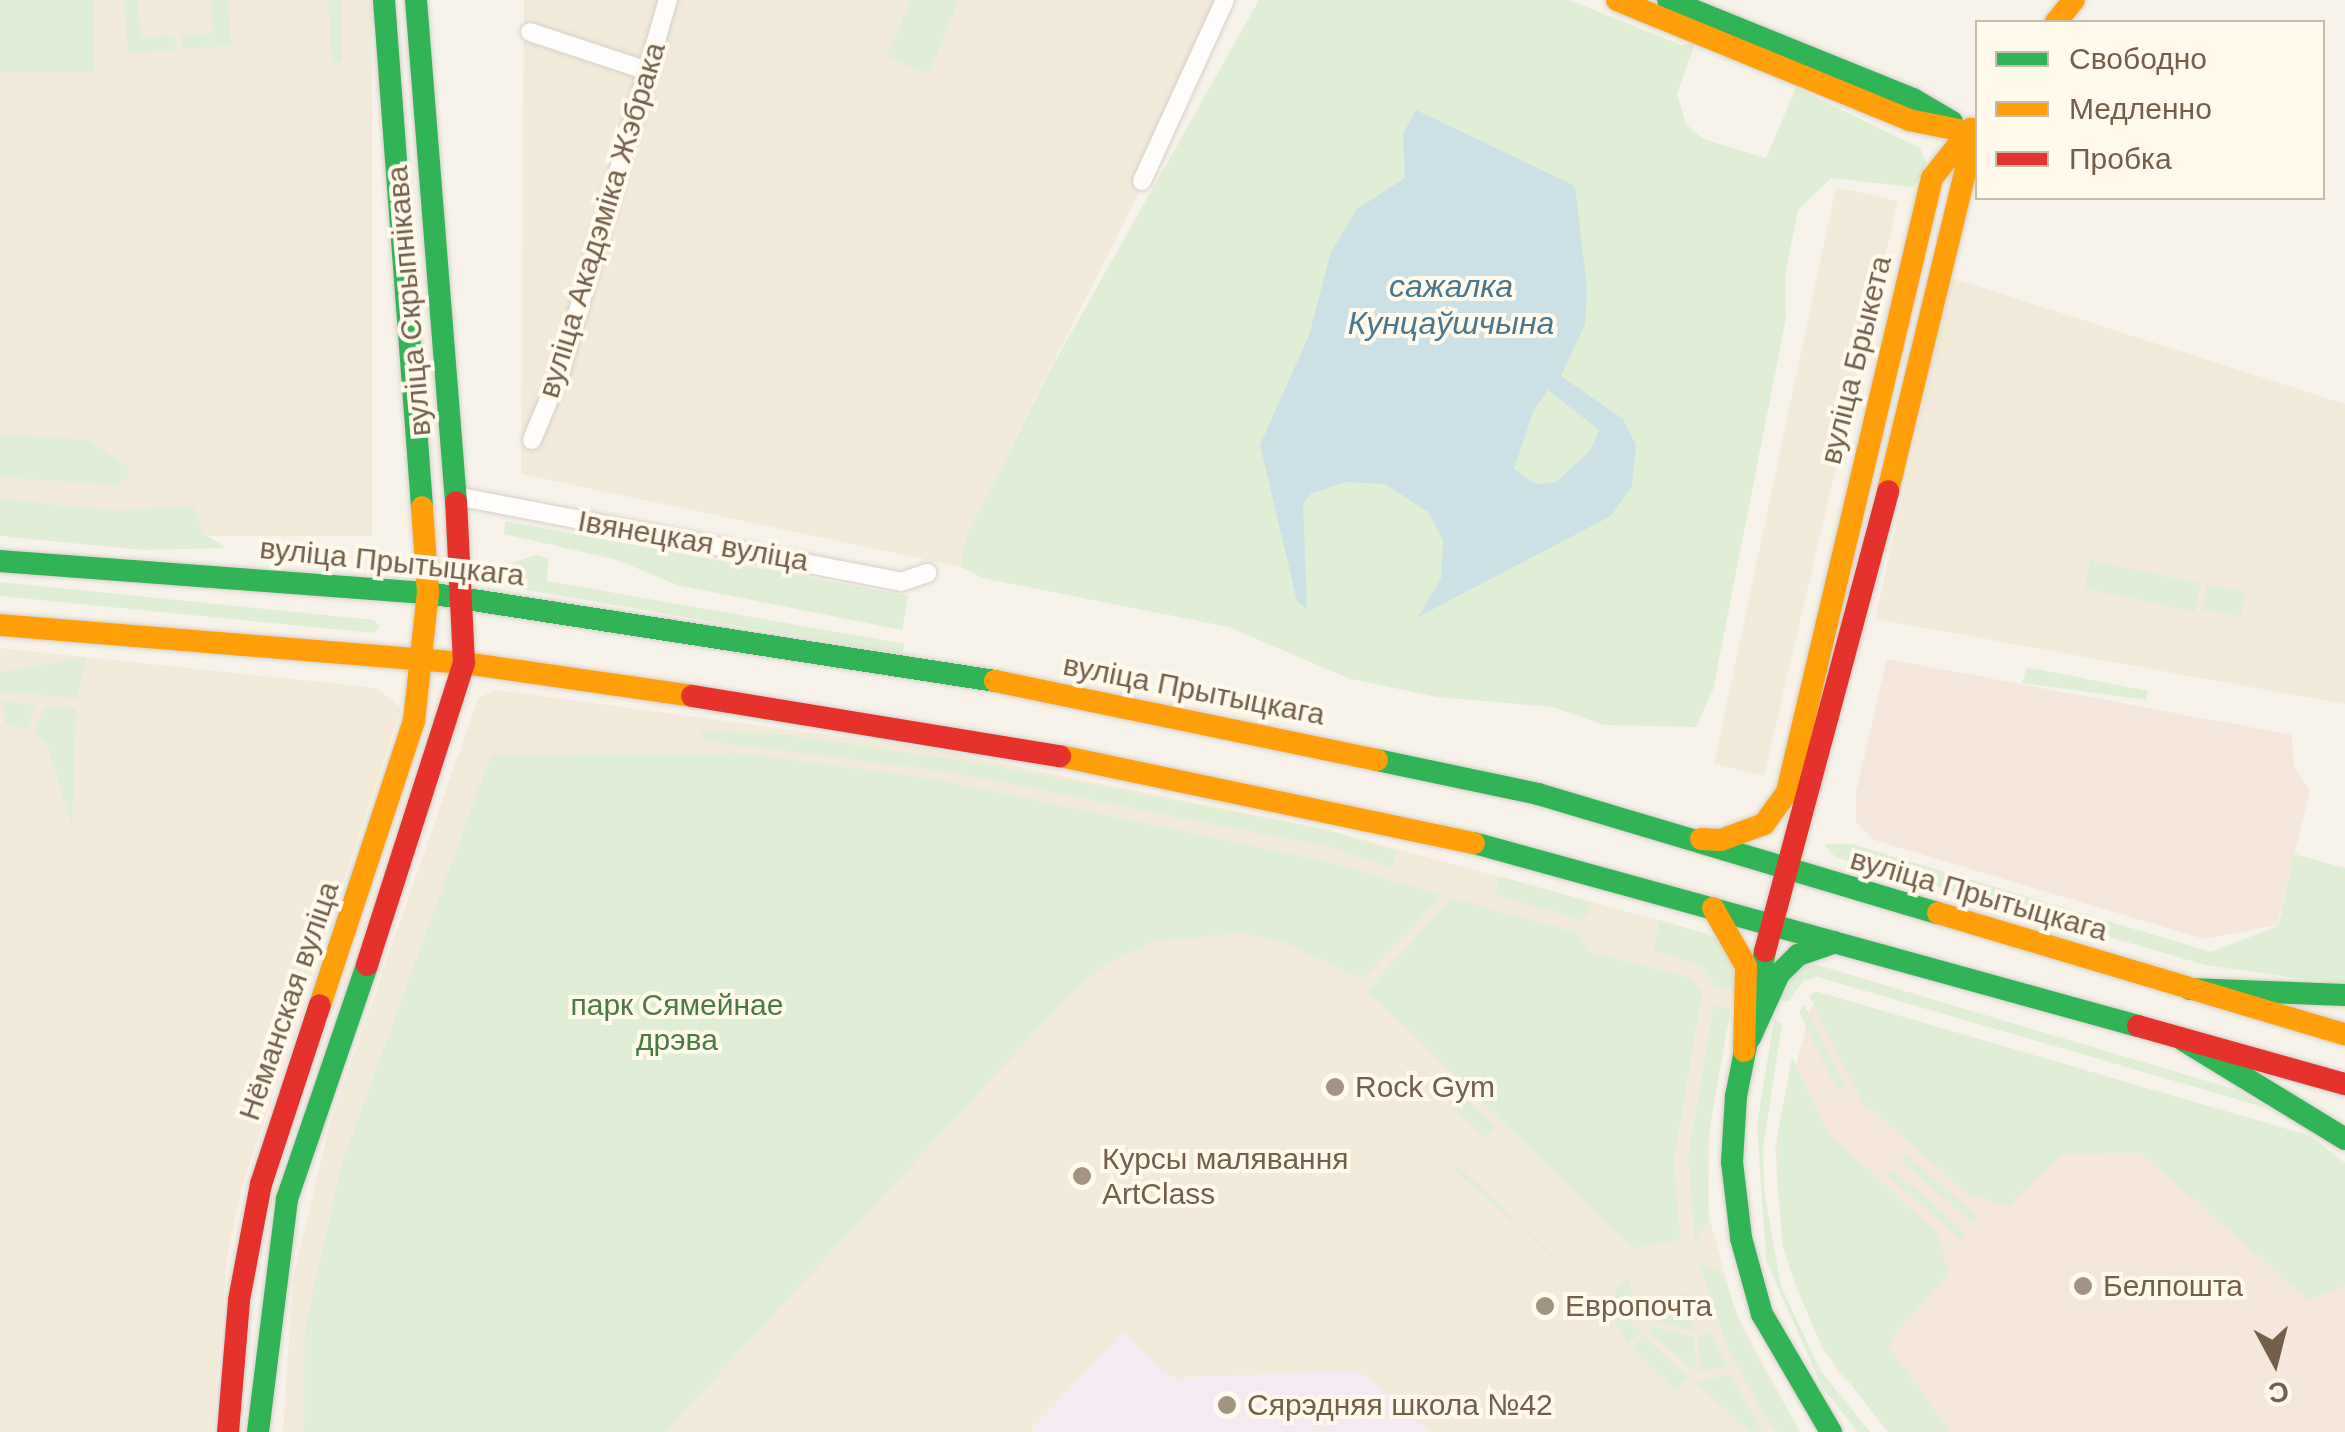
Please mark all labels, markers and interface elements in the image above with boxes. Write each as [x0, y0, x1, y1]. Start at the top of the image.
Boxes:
legend [1975, 20, 2325, 200]
street label: вуліца Акадэміка Жэбрака [531, 38, 673, 402]
text: Свободно [2069, 42, 2207, 75]
text: Медленно [2069, 92, 2212, 125]
text: Пробка [2069, 142, 2172, 175]
street label: вуліца Скрыпнікава [379, 164, 439, 438]
street label: вуліца Брыкета [1813, 252, 1899, 468]
water label: сажалка Кунцаўшчына [1348, 268, 1554, 343]
street label: Івянецкая вуліца [575, 503, 811, 579]
street label: вуліца Прытыцкага [258, 530, 526, 594]
street label: вуліца Прытыцкага [1060, 647, 1328, 733]
street label: вуліца Прытыцкага [1846, 841, 2112, 949]
street label: Нёманская вуліца [231, 877, 347, 1125]
park label: парк Сямейнае дрэва [571, 987, 783, 1058]
place label: Rock Gym [1355, 1069, 1495, 1105]
marker: Rock Gym [1324, 1076, 1346, 1098]
place label: Курсы малявання ArtClass [1102, 1141, 1348, 1212]
marker: Курсы малявання ArtClass [1071, 1165, 1093, 1187]
place label: Белпошта [2103, 1268, 2243, 1304]
marker: Белпошта [2072, 1275, 2094, 1297]
place label: Европочта [1565, 1288, 1712, 1324]
marker: Европочта [1534, 1295, 1556, 1317]
north arrow [2225, 1312, 2325, 1412]
text: С [2267, 1376, 2291, 1409]
place label: Сярэдняя школа №42 [1247, 1387, 1553, 1423]
marker: Сярэдняя школа №42 [1216, 1394, 1238, 1416]

